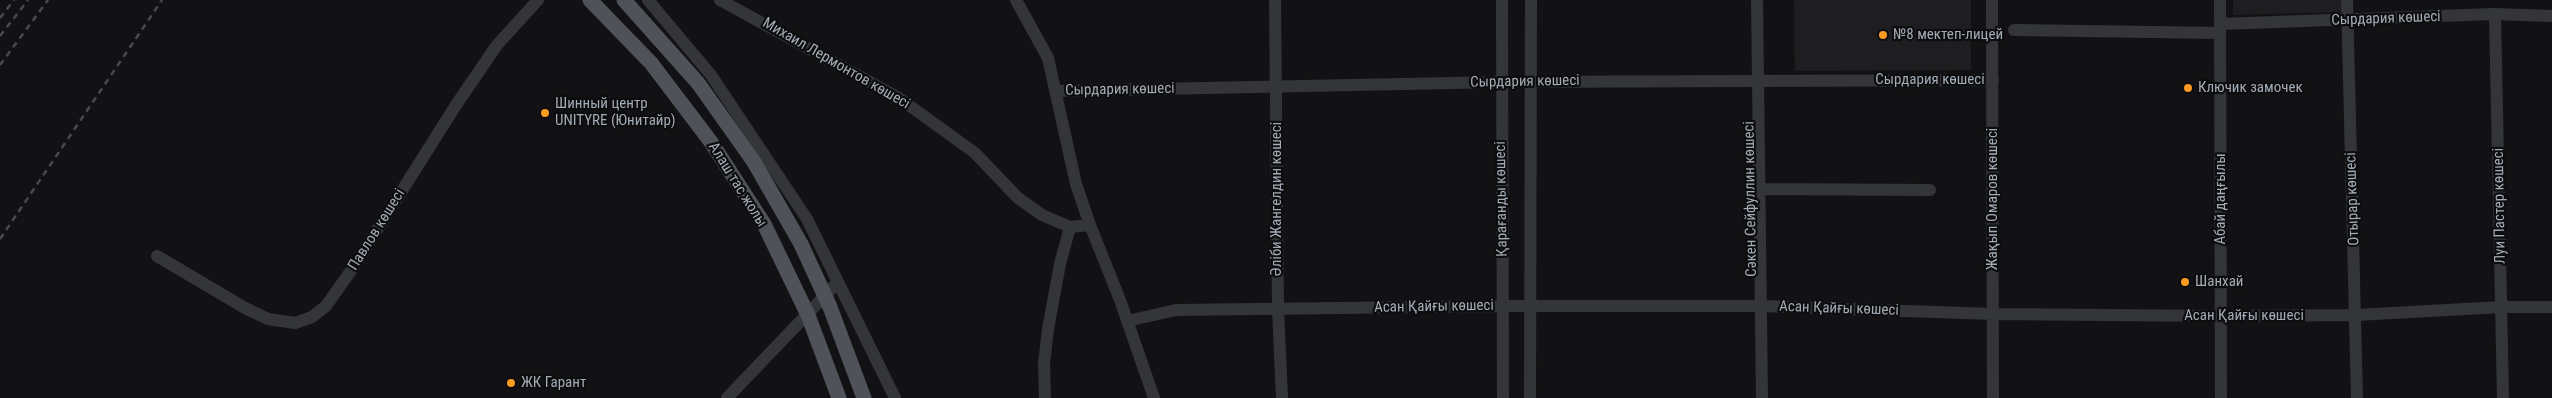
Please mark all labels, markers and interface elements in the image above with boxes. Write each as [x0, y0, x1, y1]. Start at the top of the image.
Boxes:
street label: Сырдария көшесі [2331, 8, 2441, 30]
street label: Михаил Лермонтов көшесі [759, 14, 913, 114]
place label: №8 мектеп-лицей [1893, 26, 2003, 44]
marker: №8 мектеп-лицей [1877, 29, 1889, 41]
street label: Сырдария көшесі [1875, 71, 1985, 89]
street label: Сырдария көшесі [1470, 72, 1580, 92]
place label: Ключик замочек [2198, 79, 2303, 97]
street label: Сырдария көшесі [1065, 80, 1175, 100]
marker: Ключик замочек [2182, 82, 2194, 94]
place label: Шинный центр UNITYRE (Юнитайр) [555, 95, 676, 130]
marker: Шинный центр UNITYRE (Юнитайр) [539, 107, 551, 119]
street label: Сәкен Сейфуллин көшесі [1741, 121, 1761, 277]
street label: Әліби Жангелдин көшесі [1268, 122, 1286, 276]
street label: Жақып Омаров көшесі [1984, 128, 2002, 270]
street label: Алаш тас жолы [704, 139, 770, 231]
street label: Қарағанды көшесі [1492, 141, 1512, 257]
street label: Луи Пастер көшесі [2490, 148, 2510, 264]
street label: Отырар көшесі [2342, 152, 2364, 246]
street label: Абай даңғылы [2212, 153, 2230, 245]
street label: Павлов көшесі [345, 186, 409, 274]
place label: Шанхай [2195, 273, 2243, 291]
marker: Шанхай [2179, 276, 2191, 288]
street label: Асан Қайғы көшесі [1374, 297, 1494, 317]
street label: Асан Қайғы көшесі [1779, 298, 1899, 320]
street label: Асан Қайғы көшесі [2184, 307, 2304, 325]
place label: ЖК Гарант [521, 374, 586, 392]
marker: ЖК Гарант [505, 377, 517, 389]

